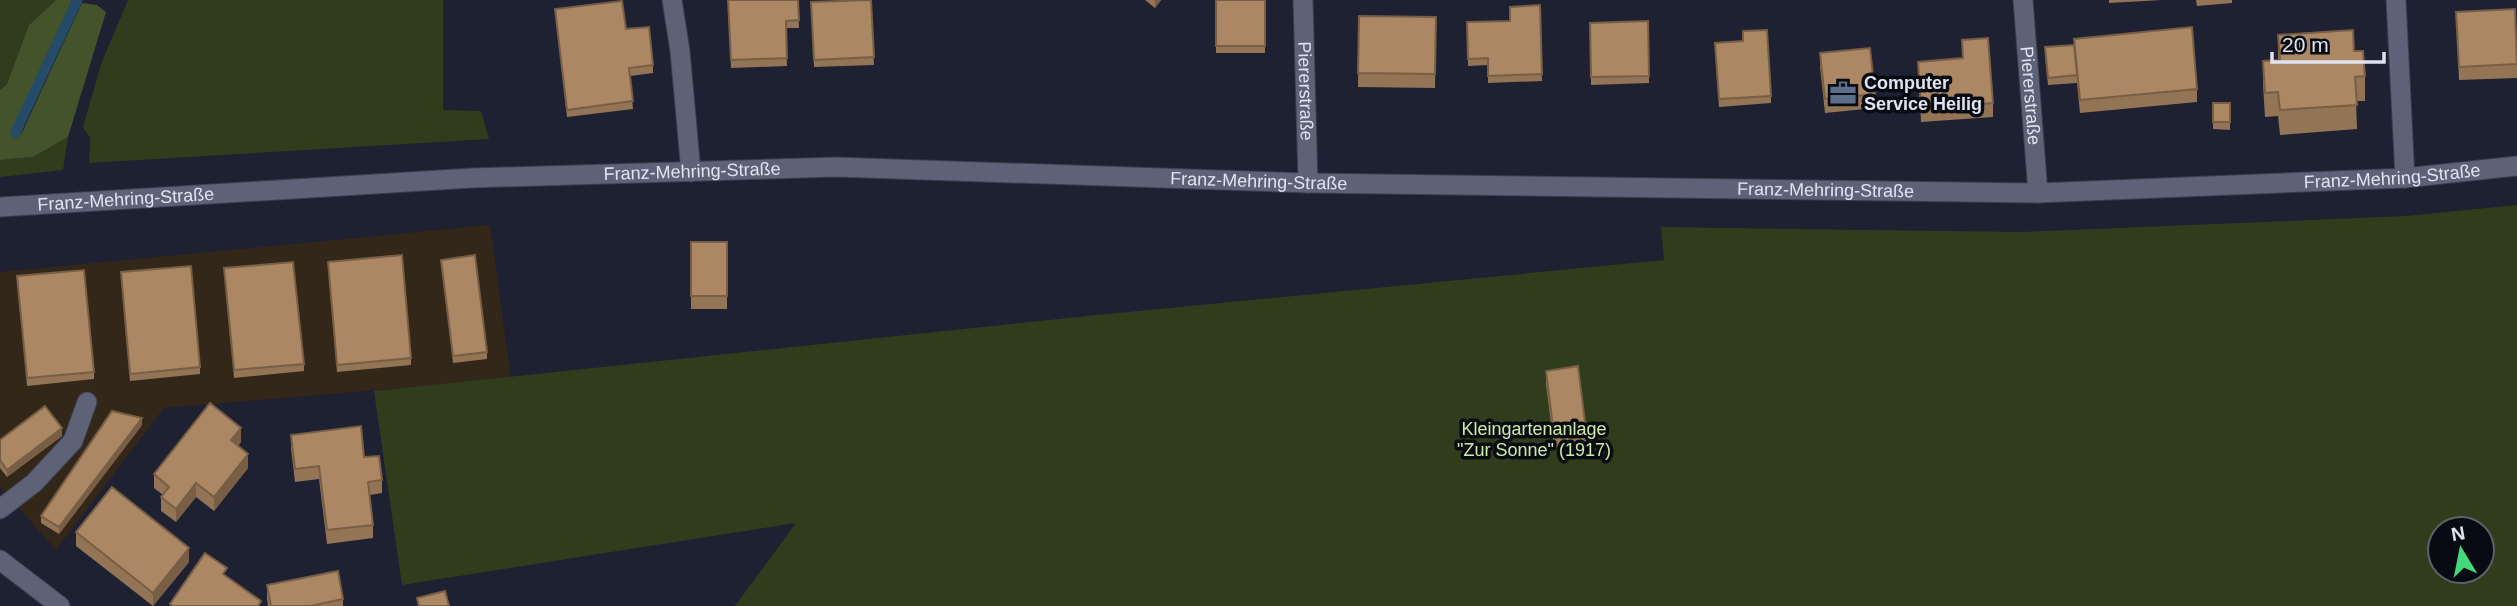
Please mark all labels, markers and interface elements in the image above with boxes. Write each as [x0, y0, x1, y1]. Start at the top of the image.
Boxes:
scale bar [2272, 21, 2384, 65]
text: 20 m [2282, 33, 2329, 56]
street label: Piererstraße [1294, 41, 1317, 141]
street label: Piererstraße [2017, 46, 2044, 146]
place label: Computer Service Heilig [1864, 73, 1982, 114]
office icon: Computer Service Heilig [1828, 78, 1858, 108]
street label: Franz-Mehring-Straße [603, 159, 781, 184]
street label: Franz-Mehring-Straße [2303, 160, 2482, 192]
street label: Franz-Mehring-Straße [1170, 168, 1347, 194]
street label: Franz-Mehring-Straße [1737, 179, 1914, 201]
street label: Franz-Mehring-Straße [37, 184, 215, 215]
park label: Kleingartenanlage "Zur Sonne" (1917) [1457, 419, 1611, 460]
north arrow [2426, 515, 2496, 585]
text: N [2450, 522, 2467, 545]

